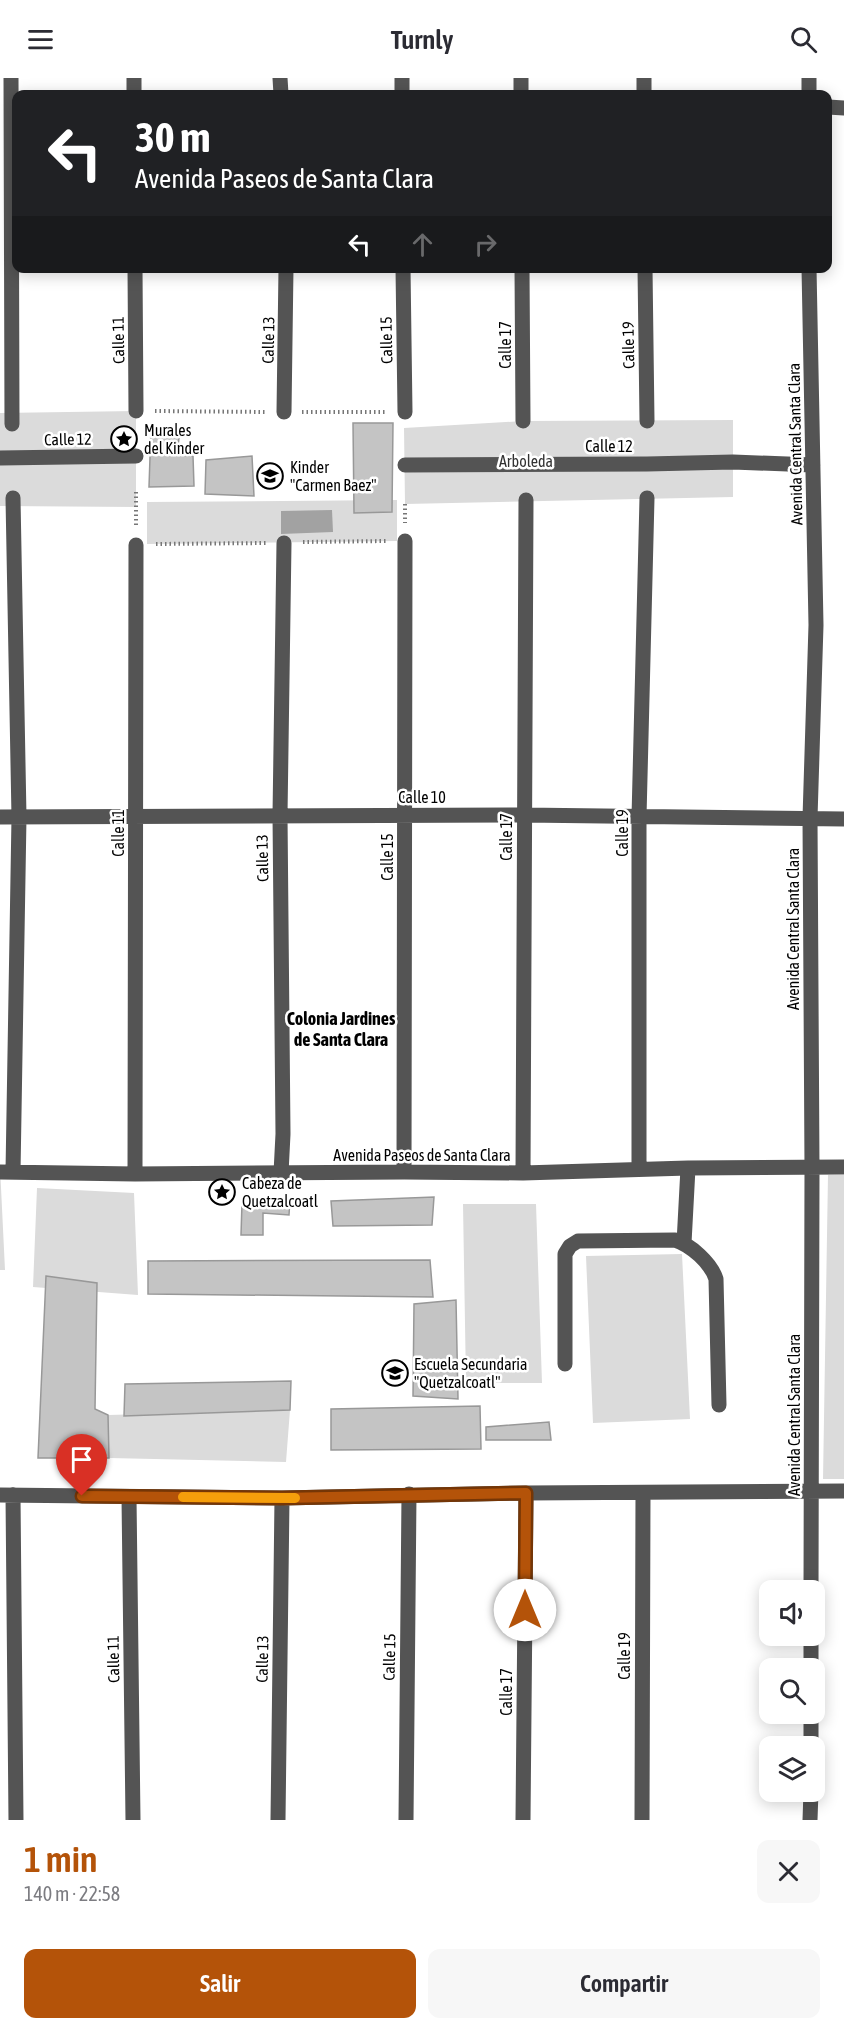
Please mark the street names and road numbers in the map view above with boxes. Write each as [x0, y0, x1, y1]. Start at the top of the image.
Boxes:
street label: Calle 11 [109, 316, 127, 364]
street label: Calle 13 [259, 316, 277, 364]
street label: Calle 15 [377, 316, 395, 364]
street label: Calle 17 [496, 321, 514, 369]
street label: Calle 19 [619, 321, 637, 369]
street label: Avenida Central Santa Clara [785, 363, 805, 525]
street label: Calle 12 [44, 430, 92, 448]
street label: Calle 12 [585, 437, 633, 455]
street label: Calle 10 [398, 788, 446, 806]
street label: Calle 11 [109, 809, 127, 857]
street label: Calle 19 [613, 809, 631, 857]
street label: Calle 17 [497, 813, 515, 861]
street label: Calle 15 [378, 833, 396, 881]
street label: Calle 13 [253, 834, 271, 882]
street label: Avenida Central Santa Clara [784, 848, 802, 1010]
street label: Avenida Paseos de Santa Clara [333, 1146, 511, 1164]
street label: Avenida Central Santa Clara [785, 1334, 803, 1496]
street label: Calle 19 [615, 1632, 633, 1680]
street label: Calle 15 [380, 1633, 398, 1681]
street label: Calle 11 [104, 1635, 122, 1683]
street label: Calle 13 [253, 1635, 271, 1683]
street label: Calle 17 [497, 1668, 515, 1716]

